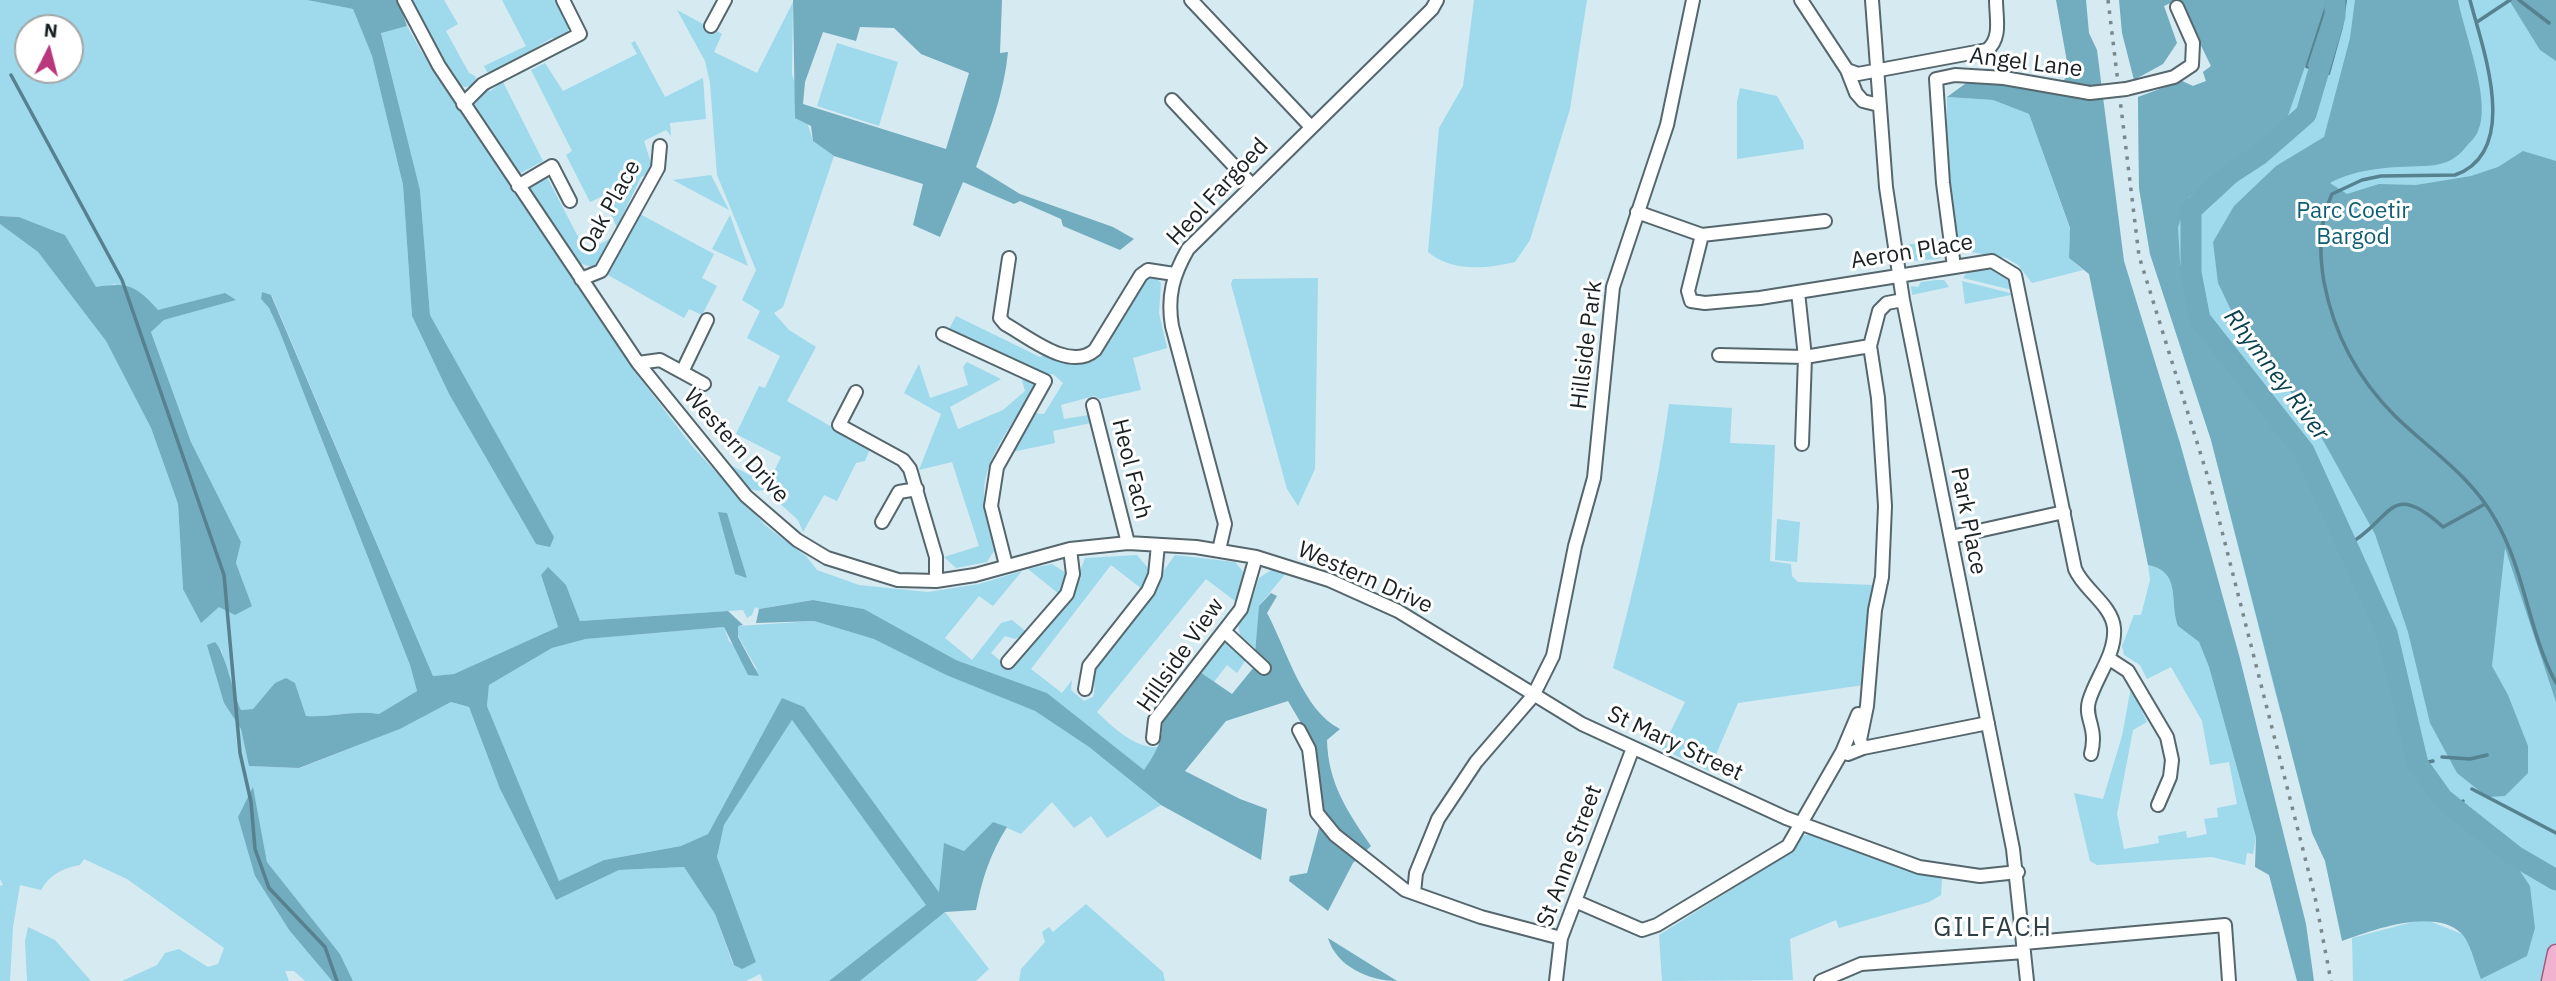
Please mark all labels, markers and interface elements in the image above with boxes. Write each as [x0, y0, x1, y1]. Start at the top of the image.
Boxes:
north arrow [14, 14, 84, 84]
text: N [43, 17, 59, 43]
street label: Angel Lane [1968, 42, 2084, 84]
street label: Heol Fargoed [1161, 133, 1275, 251]
street label: Oak Place [573, 155, 647, 259]
park label: Parc Coetir Bargod [2296, 197, 2410, 251]
street label: Aeron Place [1849, 229, 1975, 275]
street label: Hillside Park [1565, 279, 1609, 411]
water label: Rhymney River [2217, 304, 2335, 446]
street label: Western Drive [677, 383, 795, 509]
street label: Heol Fach [1105, 416, 1157, 522]
street label: Park Place [1944, 465, 1992, 577]
street label: Western Drive [1293, 536, 1437, 620]
street label: Hillside View [1132, 593, 1230, 717]
street label: St Mary Street [1603, 701, 1747, 787]
street label: St Anne Street [1532, 781, 1608, 931]
district label: GILFACH [1934, 912, 2052, 944]

